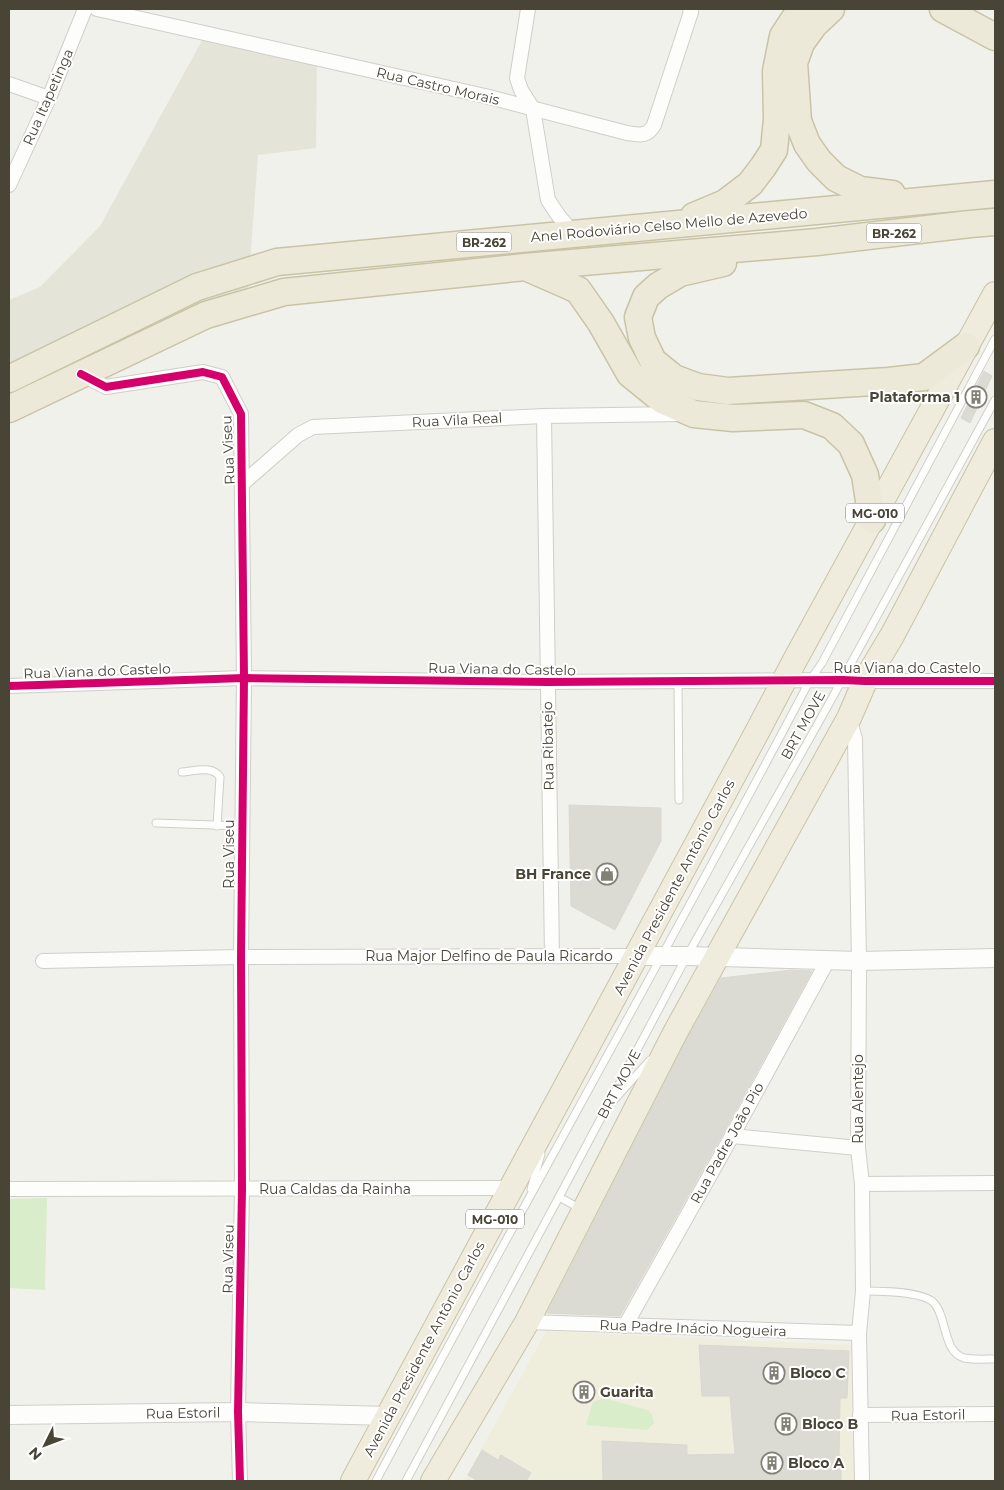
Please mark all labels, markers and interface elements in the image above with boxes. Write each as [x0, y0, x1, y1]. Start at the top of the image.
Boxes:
street label: Rua Itapetinga [19, 46, 77, 148]
street label: Rua Castro Morais [375, 63, 502, 109]
street label: Anel Rodoviário Celso Mello de Azevedo [530, 204, 808, 246]
road number: BR-262 [866, 224, 922, 242]
road number: BR-262 [456, 232, 512, 252]
building icon: Plataforma 1 [964, 385, 988, 409]
place label: Plataforma 1 [869, 388, 960, 406]
street label: Rua Vila Real [411, 409, 503, 431]
street label: Rua Viseu [217, 415, 239, 485]
road number: MG-010 [846, 503, 904, 522]
street label: Rua Viana do Castelo [23, 659, 171, 683]
street label: Rua Viana do Castelo [428, 659, 576, 679]
street label: Rua Viana do Castelo [833, 659, 981, 677]
street label: BRT MOVE [777, 687, 829, 763]
street label: Rua Ribatejo [538, 701, 558, 791]
street label: Avenida Presidente Antônio Carlos [609, 776, 739, 998]
street label: Rua Viseu [220, 819, 238, 889]
shop icon: BH France [595, 862, 619, 886]
place label: BH France [515, 865, 591, 883]
street label: Rua Major Delfino de Paula Ricardo [365, 947, 613, 965]
street label: BRT MOVE [593, 1046, 645, 1122]
street label: Rua Alentejo [849, 1054, 867, 1144]
street label: Rua Padre João Pio [686, 1079, 768, 1207]
street label: Rua Caldas da Rainha [259, 1180, 411, 1198]
road number: MG-010 [466, 1210, 524, 1228]
street label: Rua Viseu [218, 1224, 238, 1294]
street label: Avenida Presidente Antônio Carlos [359, 1238, 489, 1460]
street label: Rua Padre Inácio Nogueira [599, 1316, 787, 1340]
building icon: Bloco C [762, 1361, 786, 1385]
place label: Bloco C [790, 1364, 846, 1382]
building icon: Guarita [572, 1380, 596, 1404]
place label: Guarita [600, 1383, 654, 1401]
street label: Rua Estoril [145, 1403, 221, 1423]
street label: Rua Estoril [890, 1405, 966, 1425]
building icon: Bloco B [774, 1412, 798, 1436]
place label: Bloco B [802, 1415, 858, 1433]
north arrow [20, 1420, 70, 1470]
text: N [25, 1443, 46, 1464]
building icon: Bloco A [760, 1451, 784, 1475]
place label: Bloco A [788, 1454, 844, 1472]

